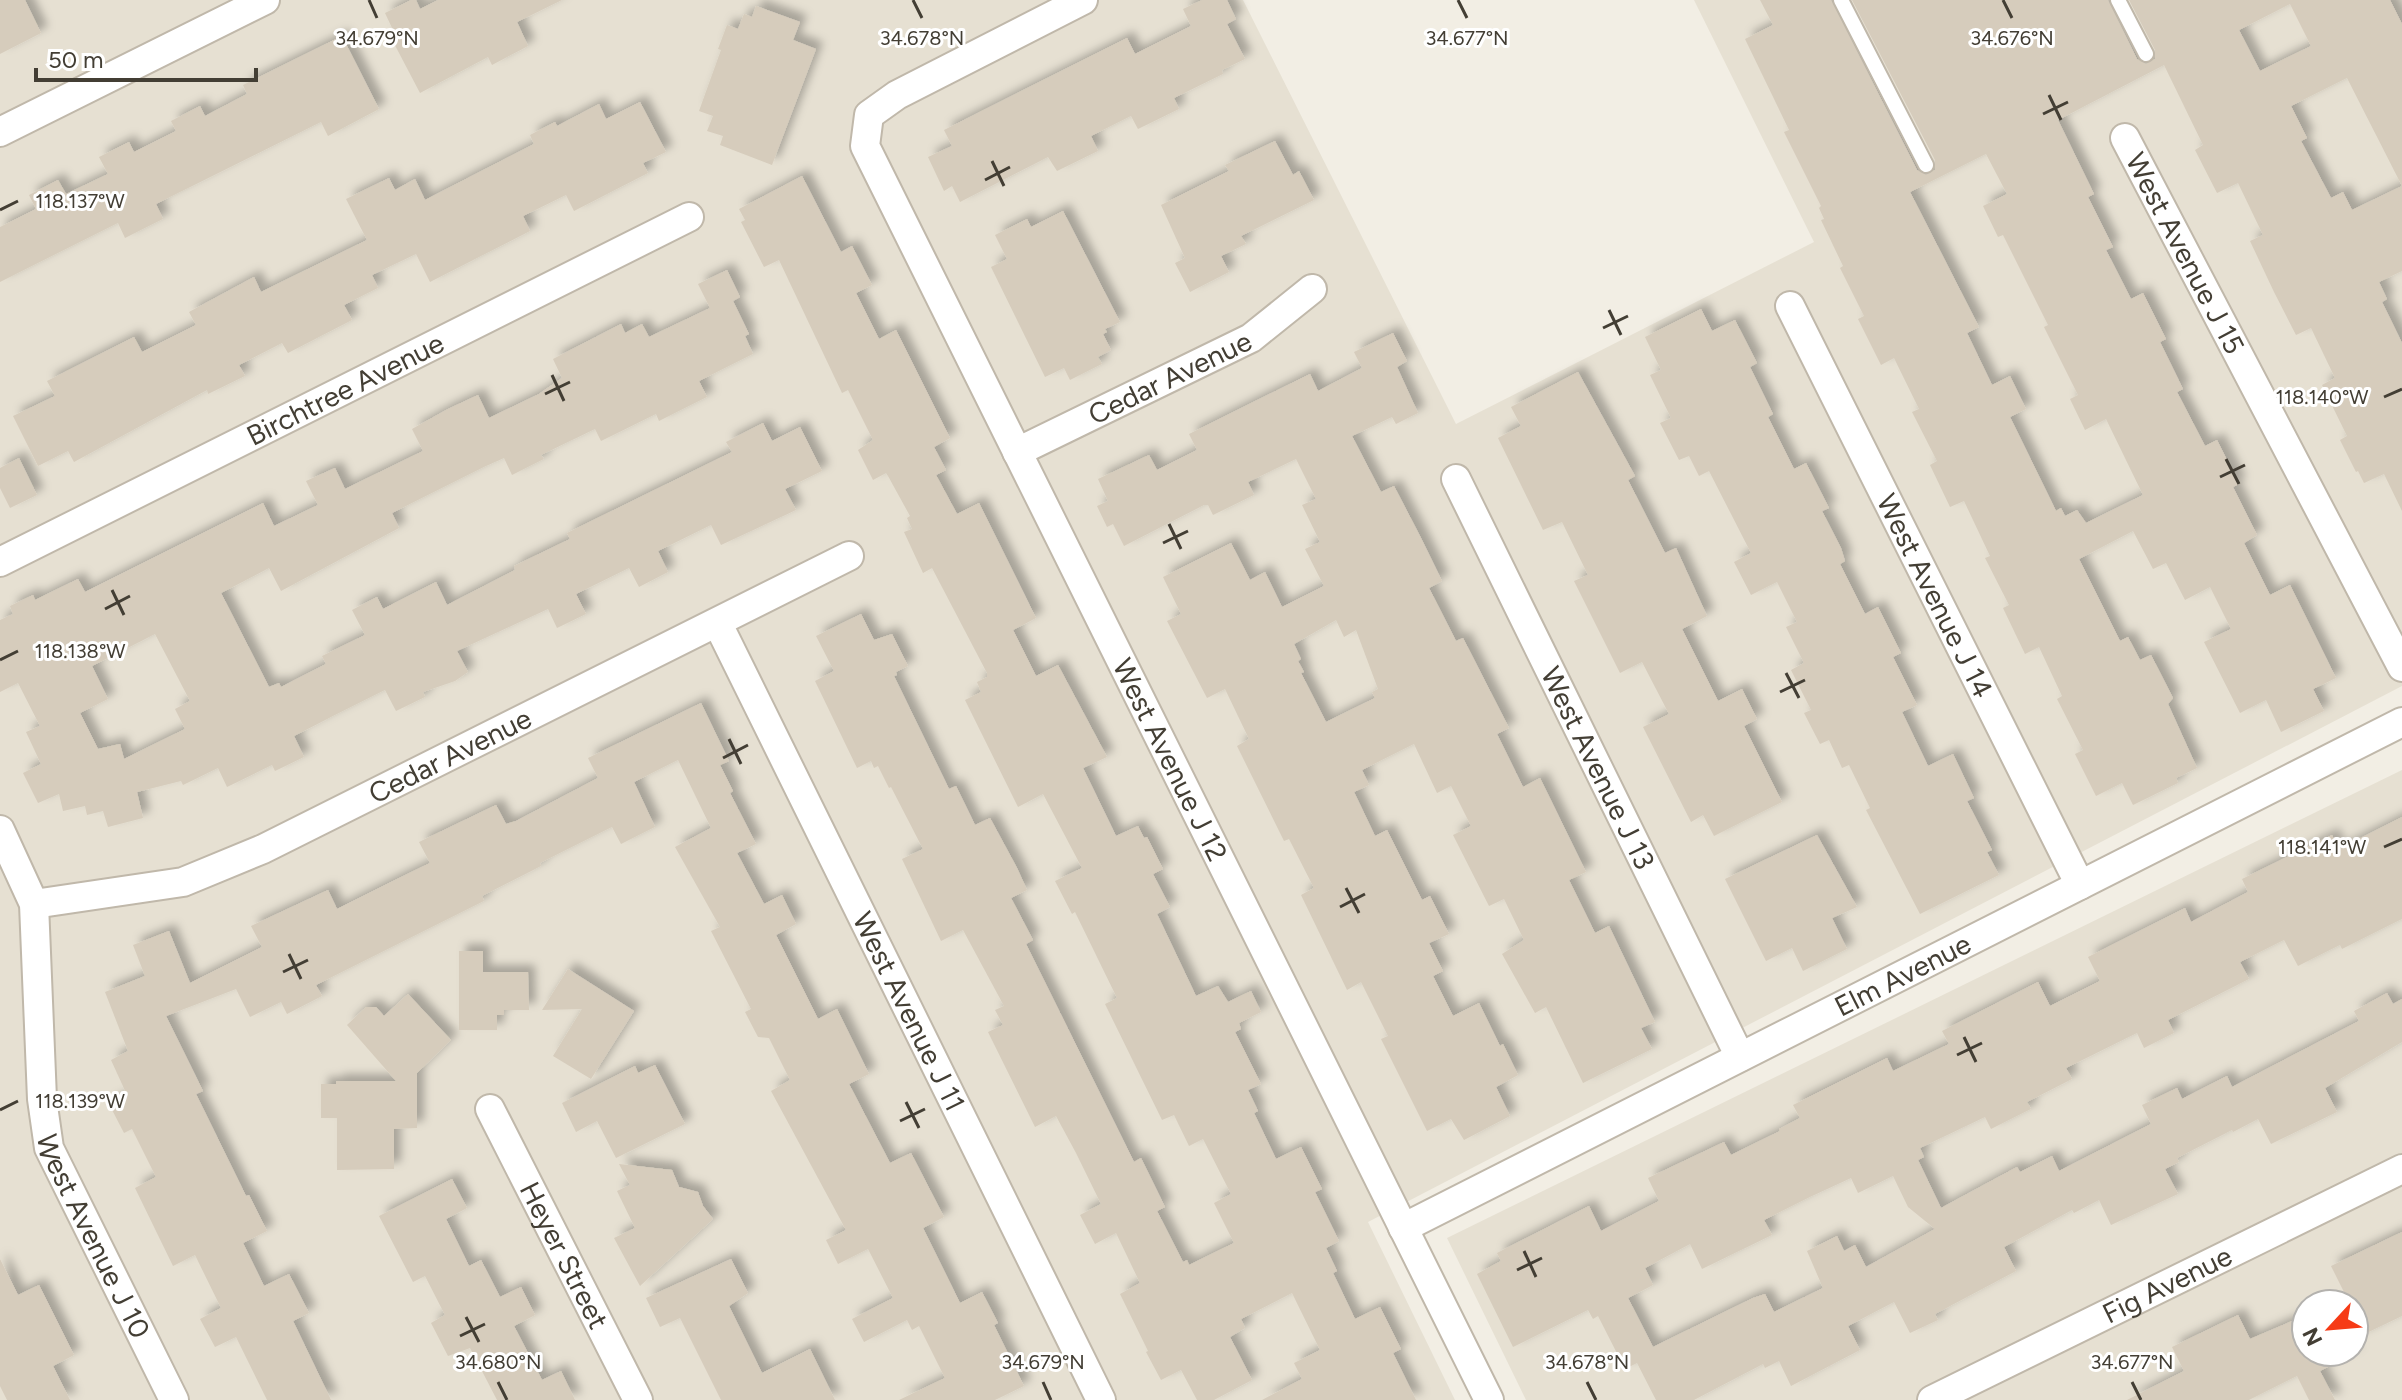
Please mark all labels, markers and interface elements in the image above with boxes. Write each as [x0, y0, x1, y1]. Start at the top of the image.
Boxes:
text: 34.679°N [335, 26, 419, 50]
text: 34.678°N [880, 26, 964, 50]
text: 34.677°N [1425, 26, 1509, 50]
text: 34.676°N [1970, 26, 2054, 50]
scale bar [36, 32, 256, 82]
text: 50 m [48, 45, 104, 74]
street label: West Avenue J 15 [2119, 147, 2252, 360]
text: 118.137°W [35, 189, 125, 213]
street label: Cedar Avenue [1083, 323, 1257, 432]
street label: Birchtree Avenue [241, 326, 449, 453]
text: 118.140°W [2275, 385, 2369, 409]
street label: West Avenue J 14 [1870, 488, 2000, 703]
text: 118.138°W [35, 639, 125, 663]
street label: West Avenue J 12 [1106, 653, 1235, 867]
street label: West Avenue J 13 [1534, 661, 1662, 875]
street label: Cedar Avenue [363, 701, 537, 810]
text: 118.141°W [2278, 835, 2366, 859]
street label: West Avenue J 11 [846, 906, 973, 1117]
street label: Elm Avenue [1829, 926, 1976, 1024]
text: 118.139°W [35, 1089, 125, 1113]
street label: West Avenue J 10 [30, 1132, 158, 1344]
street label: Heyer Street [513, 1176, 616, 1334]
street label: Fig Avenue [2097, 1238, 2237, 1331]
north arrow [2290, 1288, 2370, 1368]
text: N [2297, 1323, 2328, 1350]
text: 34.680°N [455, 1350, 541, 1374]
text: 34.679°N [1001, 1350, 1085, 1374]
text: 34.678°N [1545, 1350, 1629, 1374]
text: 34.677°N [2090, 1350, 2174, 1374]

